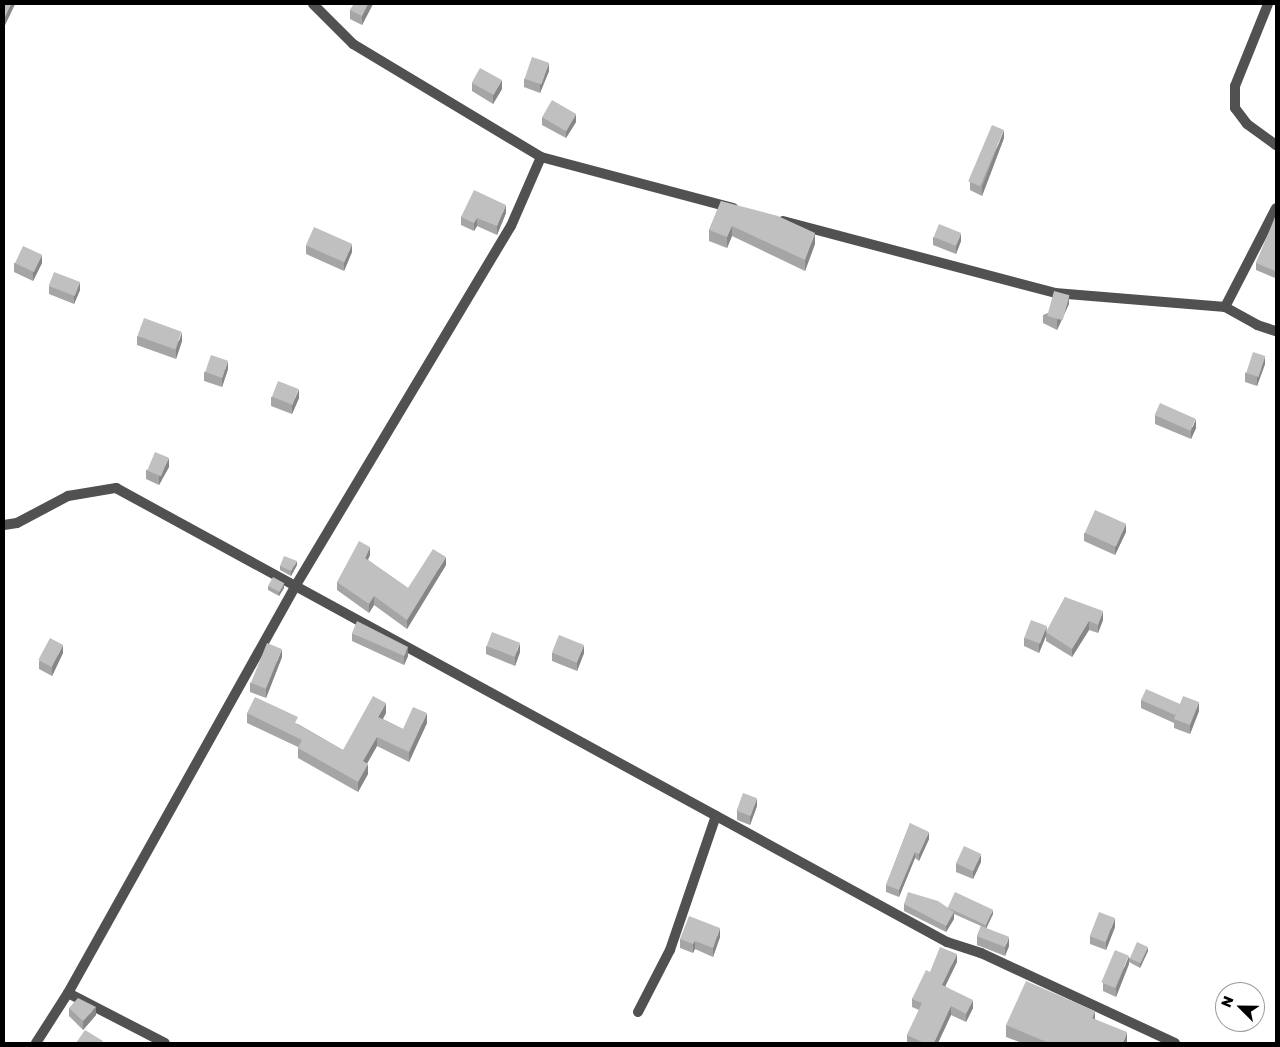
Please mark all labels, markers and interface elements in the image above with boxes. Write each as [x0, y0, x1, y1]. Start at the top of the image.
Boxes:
north arrow [1215, 982, 1265, 1032]
text: N [1217, 993, 1237, 1010]

